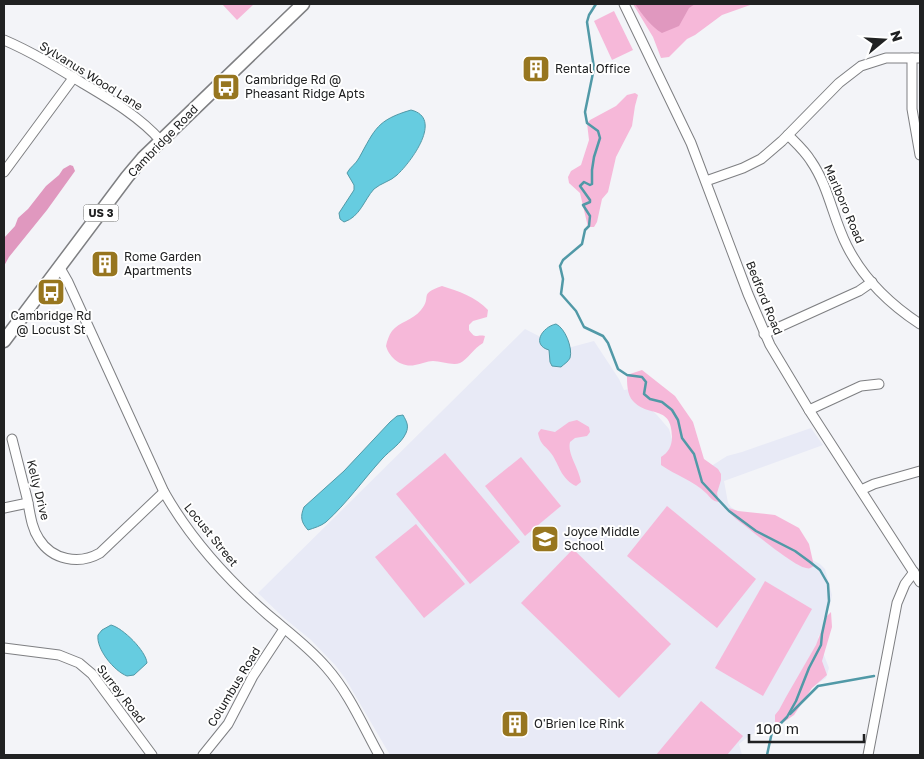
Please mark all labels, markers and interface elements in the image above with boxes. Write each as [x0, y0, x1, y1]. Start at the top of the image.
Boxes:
north arrow [859, 15, 909, 65]
text: N [887, 28, 907, 44]
street label: Sylvanus Wood Lane [37, 38, 146, 113]
building icon: Rental Office [521, 54, 551, 84]
place label: Rental Office [555, 61, 630, 76]
bus stop icon: Cambridge Rd @ Pheasant Ridge Apts [211, 72, 241, 102]
place label: Cambridge Rd @ Pheasant Ridge Apts [245, 72, 365, 101]
street label: Cambridge Road [124, 101, 201, 180]
street label: Marlboro Road [821, 162, 868, 246]
road number: US 3 [84, 204, 118, 222]
building icon: Rome Garden Apartments [90, 249, 120, 279]
place label: Rome Garden Apartments [124, 249, 201, 278]
street label: Bedford Road [743, 259, 786, 337]
bus stop icon: Cambridge Rd @ Locust St [36, 277, 66, 307]
place label: Cambridge Rd @ Locust St [11, 308, 91, 337]
street label: Kelly Drive [24, 458, 53, 522]
street label: Locust Street [181, 500, 242, 570]
school or university icon: Joyce Middle School [530, 524, 560, 554]
place label: Joyce Middle School [564, 524, 640, 553]
street label: Columbus Road [204, 644, 263, 729]
street label: Surrey Road [94, 661, 149, 726]
building icon: O'Brien Ice Rink [500, 709, 530, 739]
scale bar [749, 712, 864, 744]
place label: O'Brien Ice Rink [534, 716, 625, 731]
text: 100 m [756, 719, 799, 737]

